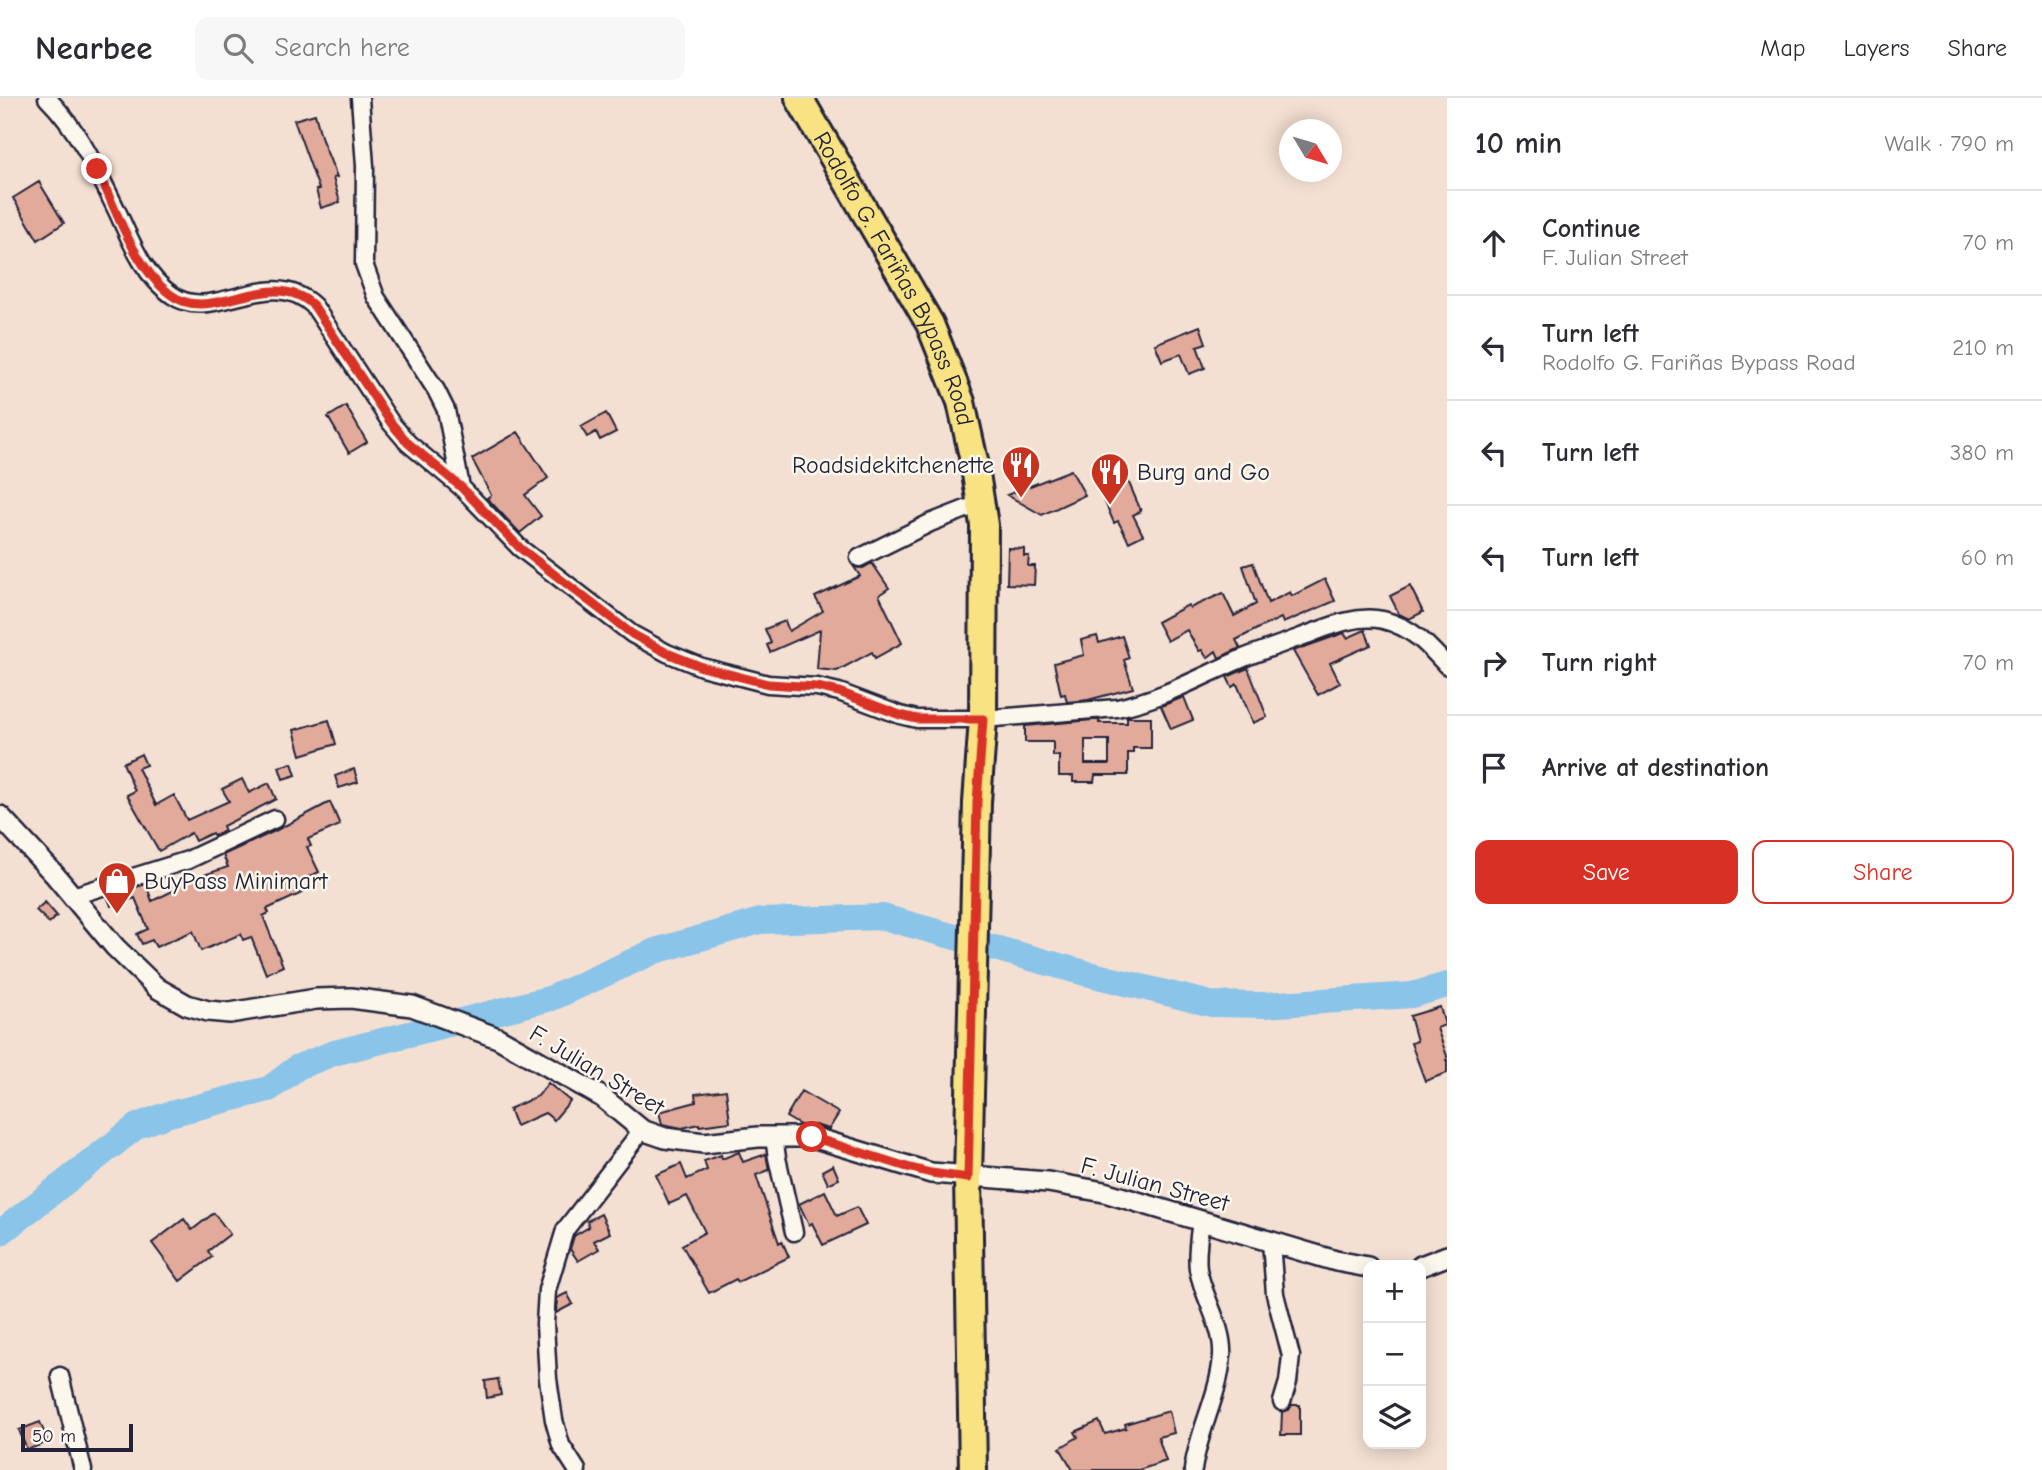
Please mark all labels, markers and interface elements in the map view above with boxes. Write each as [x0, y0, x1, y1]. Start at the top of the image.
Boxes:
search box [195, 17, 685, 80]
text: Nearbee [35, 29, 153, 67]
icon: search [219, 29, 257, 67]
text: Search here [275, 33, 410, 63]
text: Map [1760, 34, 1806, 62]
text: Layers [1844, 34, 1909, 62]
text: Share [1947, 34, 2007, 62]
north arrow [1279, 119, 1342, 182]
text: 10 min [1475, 126, 1562, 161]
street label: Rodolfo G. Fariñas Bypass Road [808, 127, 980, 428]
text: Walk · 790 m [1884, 130, 2014, 157]
route end [81, 153, 112, 184]
text: Continue [1542, 214, 1640, 244]
icon: ahead [1475, 224, 1513, 262]
text: 70 m [1962, 229, 2014, 256]
text: F. Julian Street [1542, 244, 1688, 271]
text: Turn left [1542, 319, 1639, 349]
icon: left [1475, 329, 1513, 367]
text: 210 m [1952, 334, 2014, 361]
text: Rodolfo G. Fariñas Bypass Road [1542, 349, 1856, 376]
icon: left [1475, 434, 1513, 472]
text: Turn left [1542, 438, 1639, 468]
text: 380 m [1950, 439, 2014, 466]
restaurant icon: Roadsidekitchenette [1000, 444, 1042, 499]
place label: Roadsidekitchenette [792, 451, 994, 479]
restaurant icon: Burg and Go [1089, 451, 1131, 506]
place label: Burg and Go [1137, 458, 1270, 486]
icon: left [1475, 539, 1513, 577]
text: Turn left [1542, 543, 1639, 573]
text: 60 m [1961, 544, 2014, 571]
icon: right [1475, 644, 1513, 682]
text: Turn right [1542, 648, 1656, 678]
text: 70 m [1962, 649, 2014, 676]
icon: arrive [1475, 749, 1513, 787]
text: Arrive at destination [1542, 753, 1769, 783]
button: Save [1475, 840, 1738, 904]
button: Share [1752, 840, 2014, 904]
shop icon: BuyPass Minimart [96, 860, 138, 915]
place label: BuyPass Minimart [144, 867, 329, 895]
street label: F. Julian Street [525, 1019, 670, 1122]
route start [796, 1121, 827, 1152]
street label: F. Julian Street [1078, 1151, 1233, 1218]
map controls [1363, 1260, 1426, 1449]
button: + [1363, 1260, 1426, 1323]
button: − [1363, 1323, 1426, 1386]
button: layers [1363, 1386, 1426, 1449]
scale bar [21, 1421, 133, 1453]
text: 50 m [32, 1425, 76, 1447]

